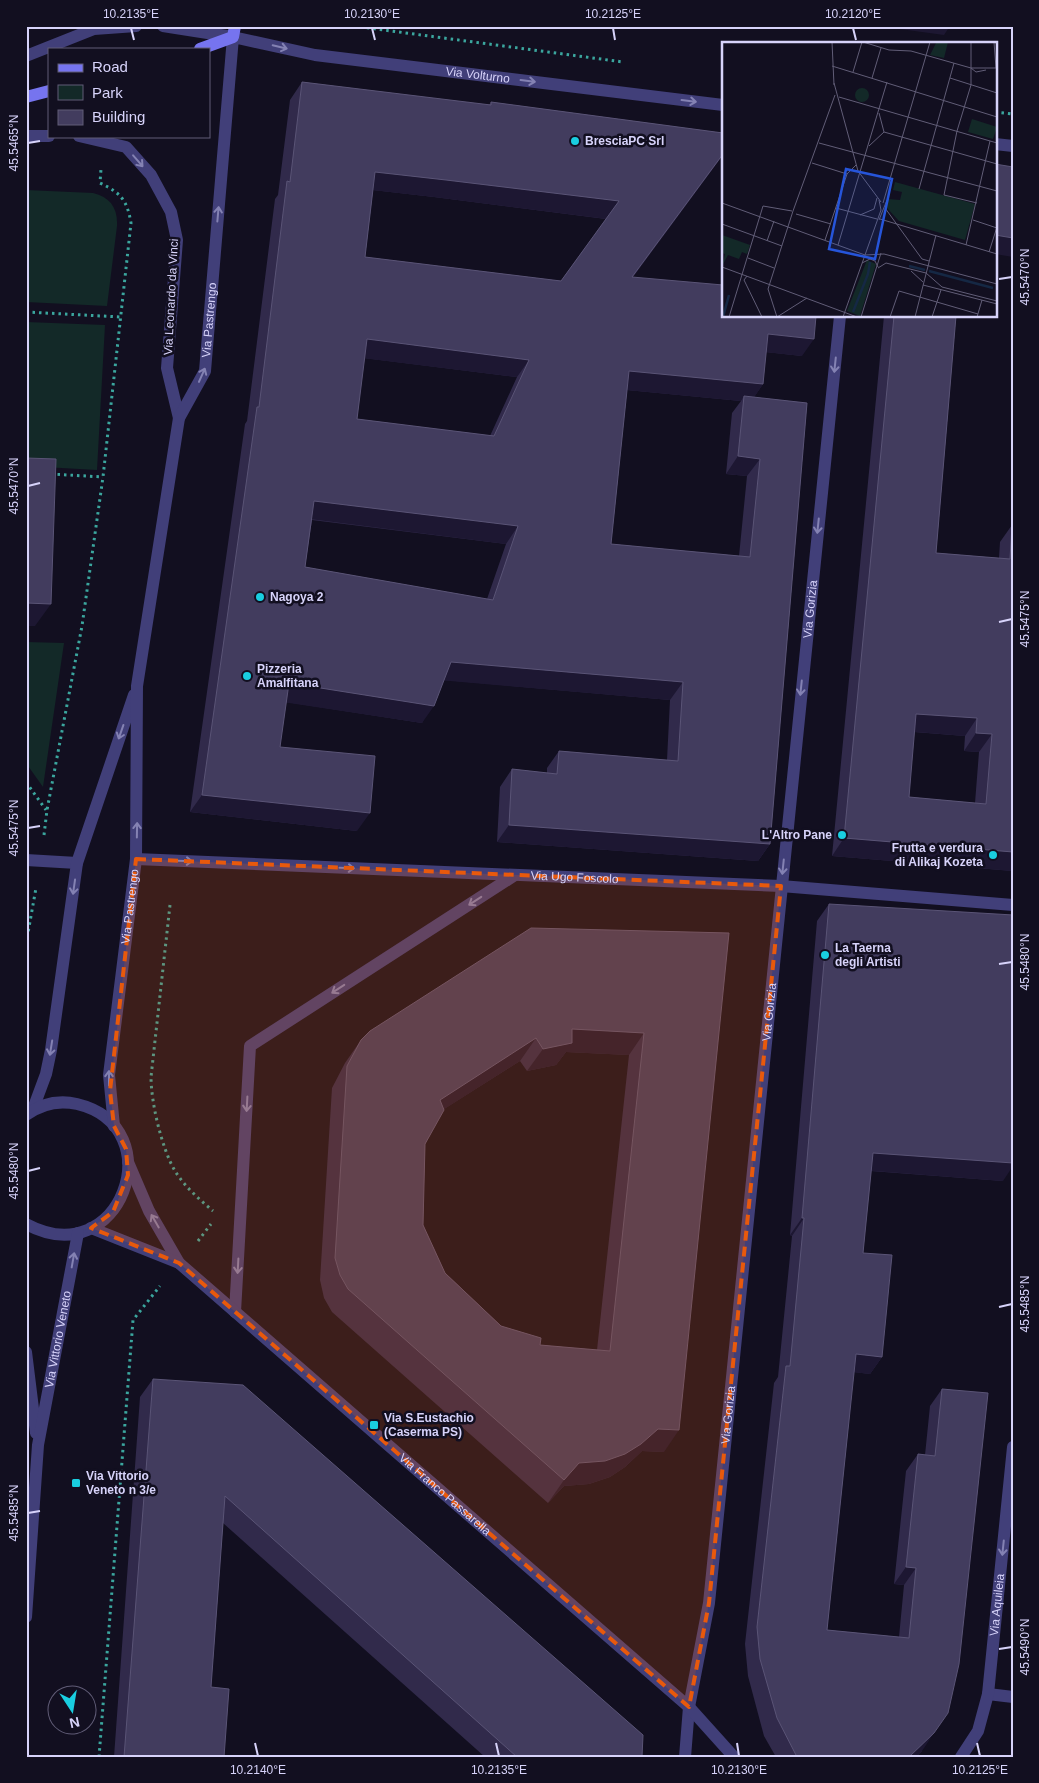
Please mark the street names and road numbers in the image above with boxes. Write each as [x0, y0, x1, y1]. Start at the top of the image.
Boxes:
street label: Via Volturno [445, 64, 511, 86]
street label: Via Leonardo da Vinci [161, 238, 181, 356]
street label: Via Pastrengo [199, 282, 219, 358]
street label: Via Gorizia [800, 579, 820, 639]
street label: Via Pastrengo [118, 868, 142, 945]
street label: Via Ugo Foscolo [530, 869, 619, 886]
street label: Via Gorizia [759, 982, 779, 1042]
street label: Via Vittorio Veneto [42, 1289, 74, 1389]
street label: Via Gorizia [718, 1385, 738, 1445]
street label: Via Franco Passarella [396, 1451, 494, 1539]
street label: Via Aquileia [987, 1573, 1007, 1637]

